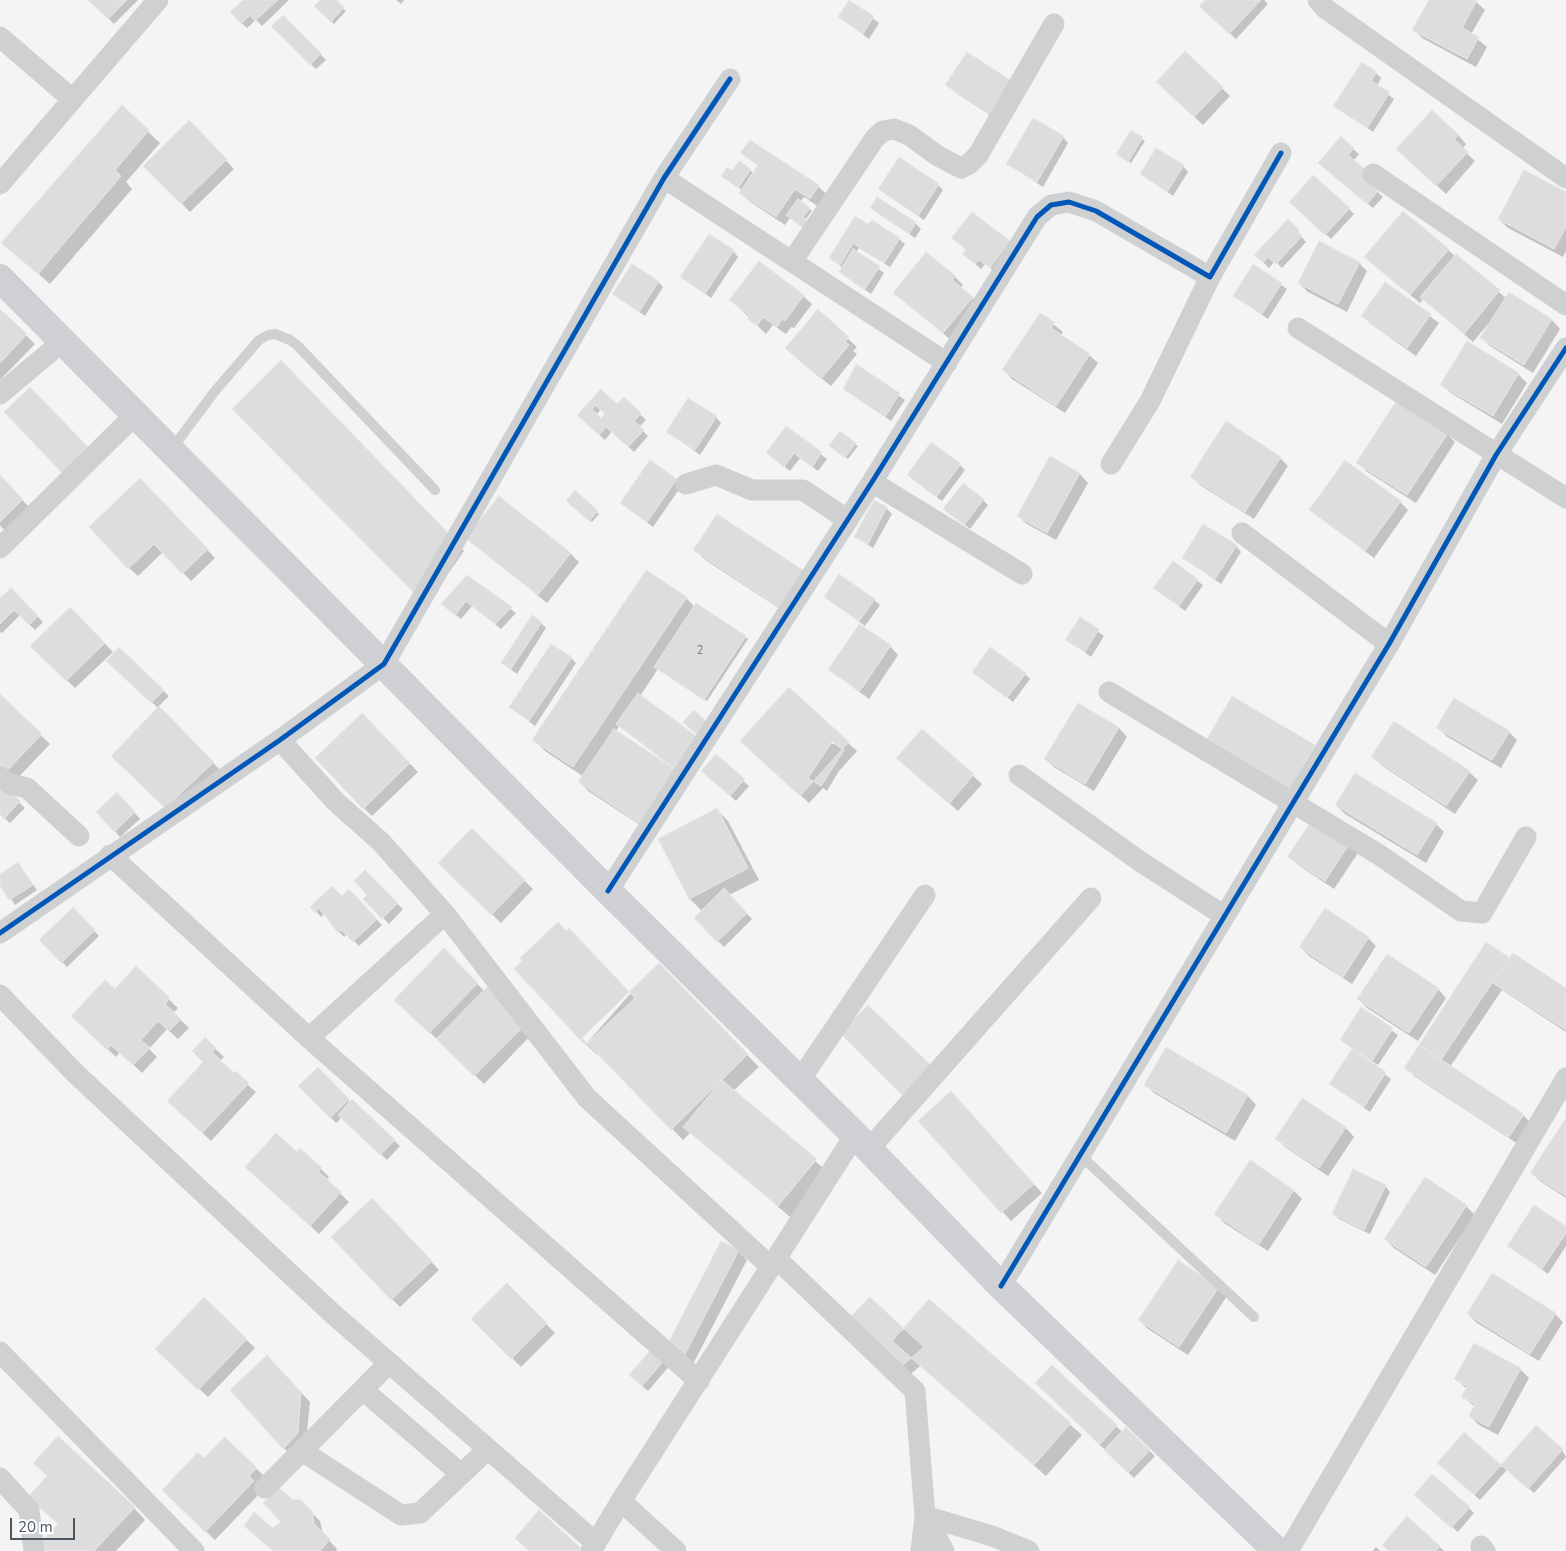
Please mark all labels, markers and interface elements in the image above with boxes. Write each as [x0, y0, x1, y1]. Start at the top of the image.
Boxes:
house number: 2 [697, 644, 703, 658]
scale bar [12, 1508, 78, 1540]
text: 20 m [18, 1517, 53, 1537]

